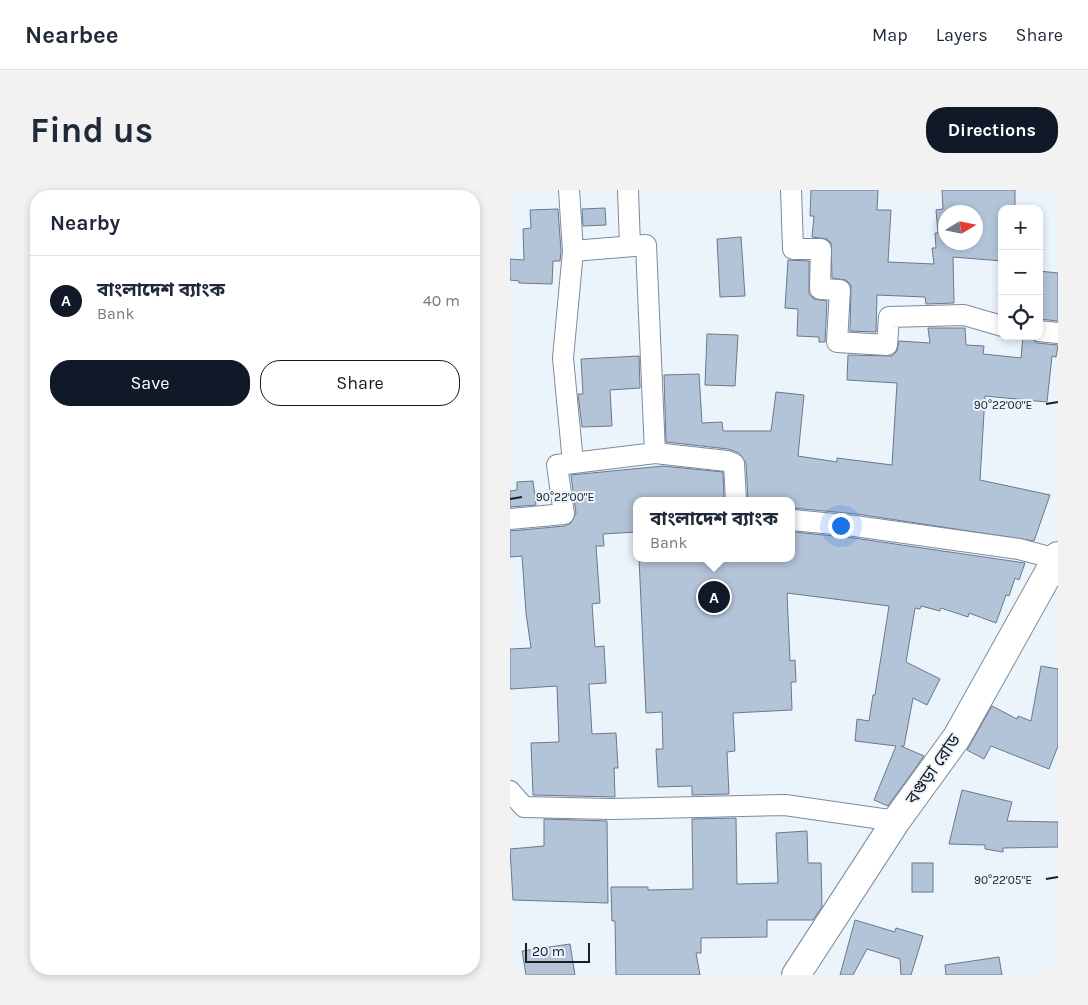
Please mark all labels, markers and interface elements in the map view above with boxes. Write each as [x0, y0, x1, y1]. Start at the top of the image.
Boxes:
text: Nearbee [25, 21, 119, 49]
text: Map [872, 24, 908, 46]
text: Layers [936, 24, 988, 46]
text: Share [1016, 24, 1063, 46]
button: Directions [926, 107, 1058, 153]
text: Find us [30, 110, 153, 151]
north arrow [938, 205, 983, 250]
map controls [998, 205, 1043, 340]
button: + [998, 205, 1043, 250]
text: Nearby [50, 211, 120, 235]
button: − [998, 250, 1043, 295]
text: বাংলাদেশ ব্যাংক [97, 279, 225, 301]
text: A [61, 291, 71, 310]
text: 40 m [423, 291, 460, 310]
button: locate [998, 295, 1043, 340]
text: Bank [97, 304, 134, 323]
button: Save [50, 360, 250, 406]
button: Share [260, 360, 460, 406]
text: 90°22'00"E [974, 398, 1032, 412]
text: 90°22'00"E [536, 490, 594, 504]
popup [633, 497, 795, 562]
text: বাংলাদেশ ব্যাংক [650, 508, 778, 530]
your location [828, 513, 854, 539]
text: Bank [650, 533, 688, 552]
pin: A [698, 578, 730, 616]
street label: বগুড়া রোড [900, 729, 965, 809]
text: 90°22'05"E [974, 873, 1032, 887]
scale bar [525, 940, 590, 963]
text: 20 m [532, 943, 565, 960]

